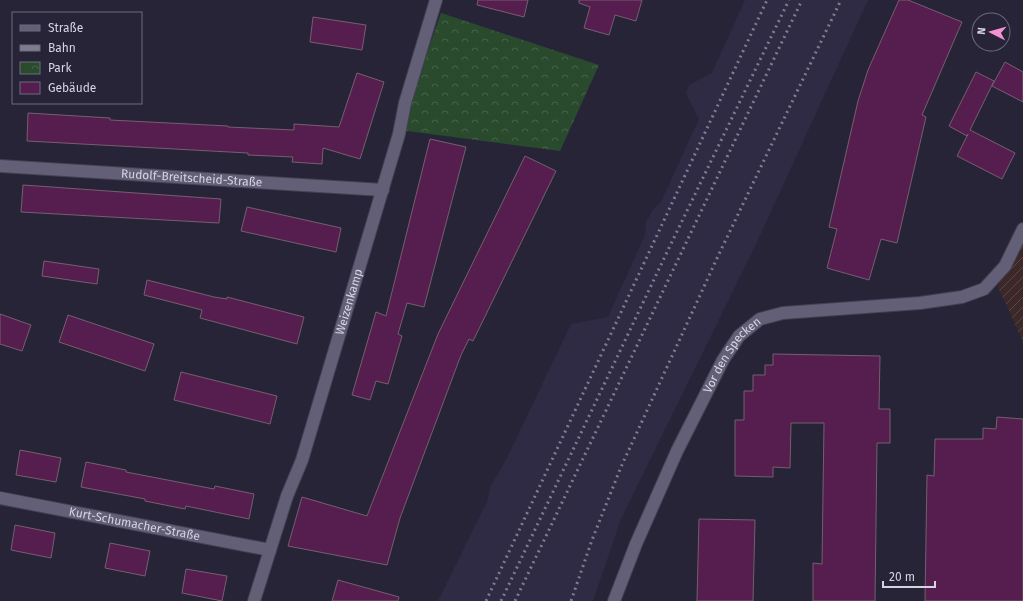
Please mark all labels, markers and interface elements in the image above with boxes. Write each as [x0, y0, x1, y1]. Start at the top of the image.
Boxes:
legend [12, 12, 142, 104]
north arrow [971, 12, 1011, 52]
text: Straße [48, 21, 83, 35]
text: N [975, 27, 988, 35]
text: Bahn [48, 41, 76, 55]
text: Park [48, 61, 72, 75]
text: Gebäude [48, 81, 96, 95]
street label: Rudolf-Breitscheid-Straße [120, 167, 263, 189]
street label: Weizenkamp [333, 267, 366, 337]
street label: Vor den Specken [700, 314, 764, 395]
street label: Kurt-Schumacher-Straße [68, 504, 201, 543]
scale bar [883, 563, 935, 589]
text: 20 m [889, 570, 915, 584]

